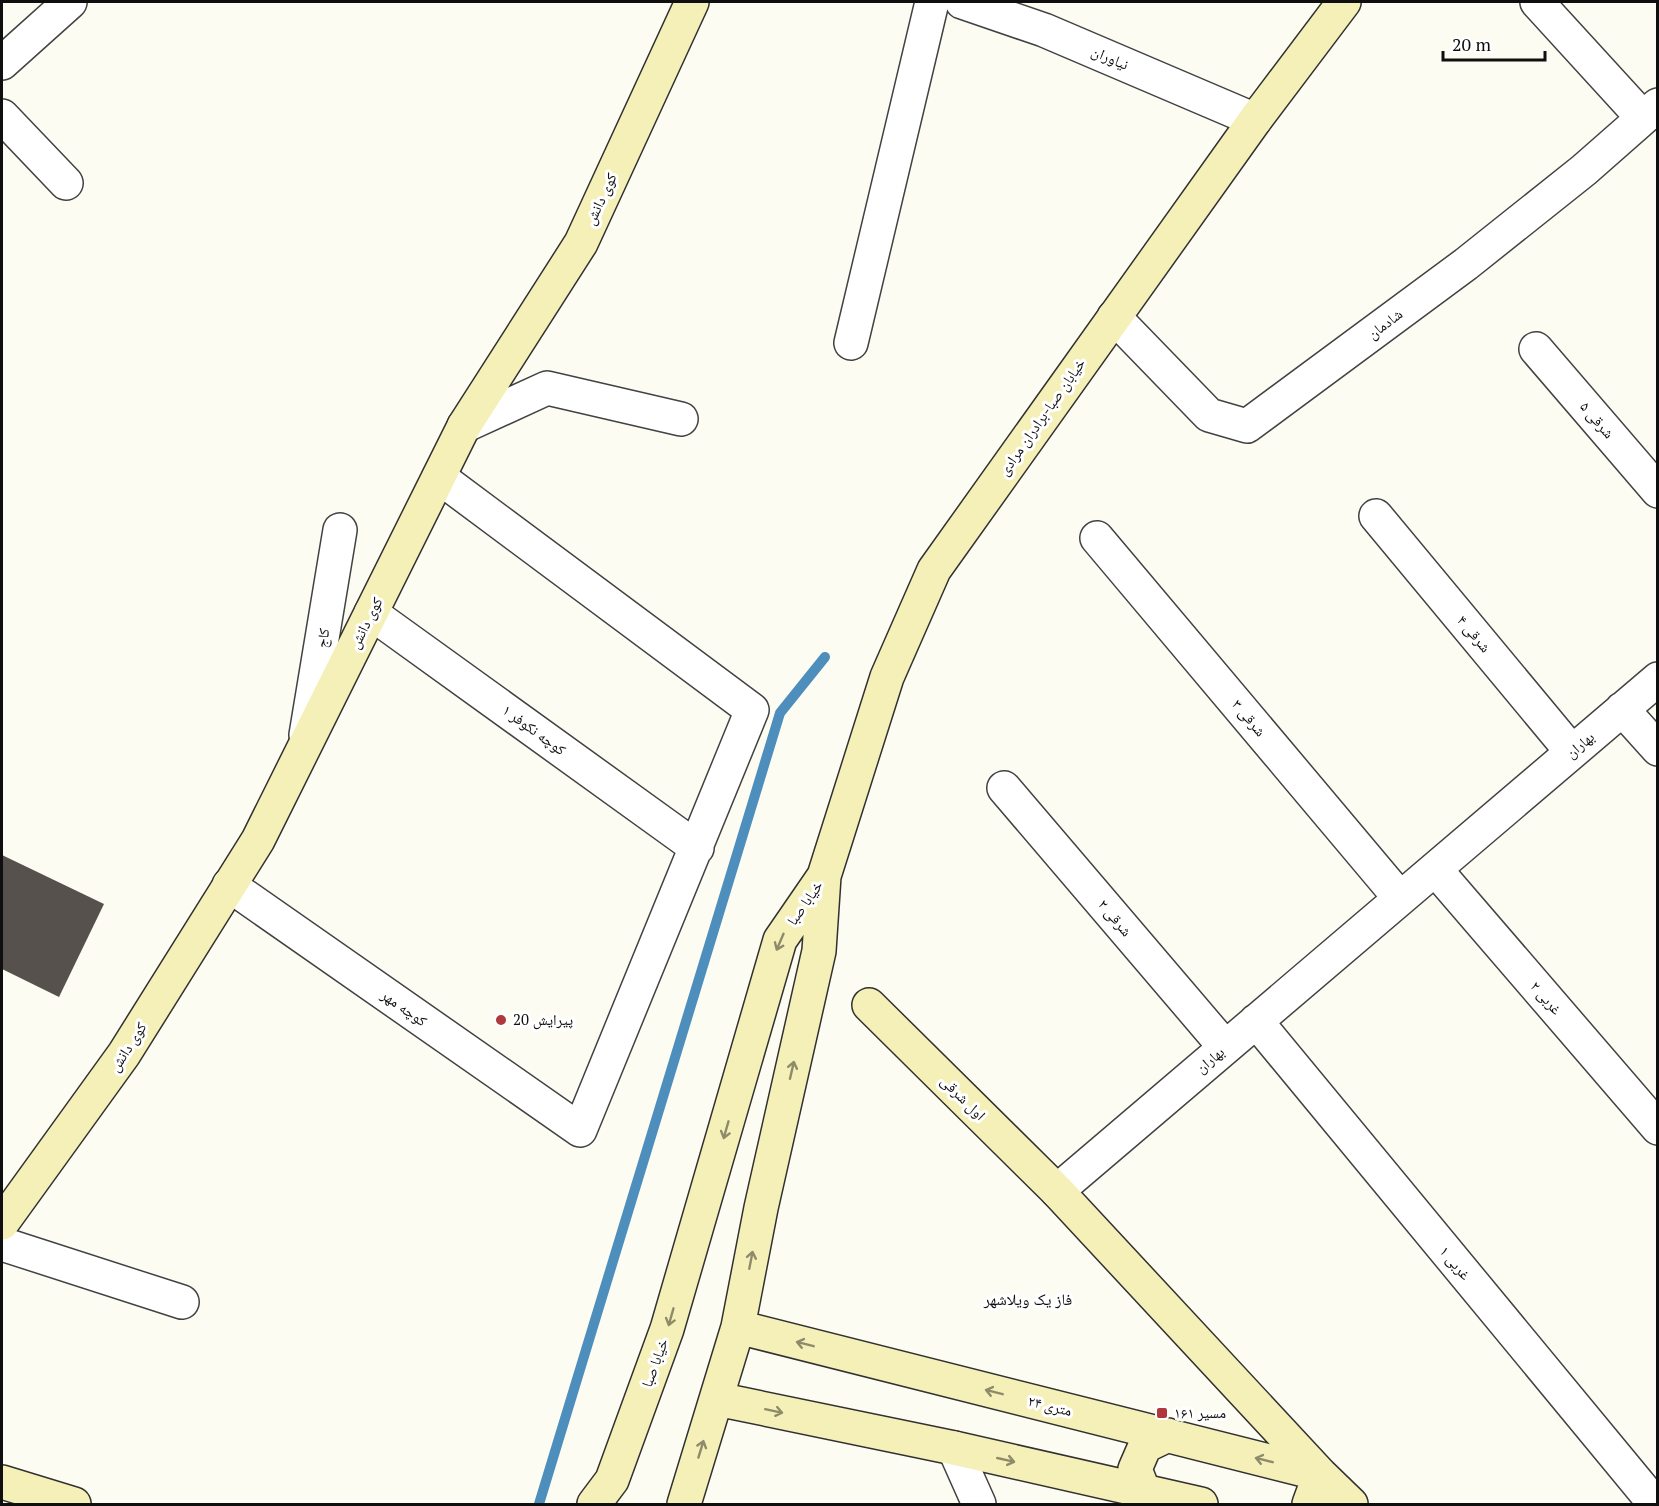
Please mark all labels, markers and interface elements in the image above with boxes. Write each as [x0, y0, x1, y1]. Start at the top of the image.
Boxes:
scale bar [1443, 24, 1545, 62]
text: 20 m [1452, 32, 1492, 56]
street label: نیاوران [1088, 40, 1132, 75]
street label: کوی دانش [579, 169, 622, 228]
street label: شادمان [1363, 303, 1407, 344]
street label: خیابان صبا-برادران مرادی [993, 353, 1090, 480]
street label: ۵ شرقی [1575, 397, 1619, 443]
street label: کوی دانش [344, 593, 387, 652]
street label: ۴ شرقی [1453, 610, 1496, 657]
street label: کاج [311, 627, 334, 649]
street label: ۳ شرقی [1228, 694, 1271, 741]
street label: کوچه نکوفر ۱ [499, 699, 570, 759]
street label: بهاران [1561, 726, 1599, 763]
street label: خیابا صبا [782, 876, 827, 929]
street label: ۲ شرقی [1094, 894, 1137, 941]
one-way arrow [774, 933, 785, 951]
street label: ۲ غربی [1526, 976, 1567, 1019]
street label: کوچه مهر [377, 984, 432, 1030]
place label: پیرایش 20 [513, 1009, 573, 1030]
marker: پیرایش 20 [494, 1013, 508, 1027]
street label: کوی دانش [104, 1018, 151, 1076]
street label: بهاران [1191, 1041, 1229, 1078]
one-way arrow [787, 1060, 798, 1080]
street label: اول شرقی [936, 1071, 990, 1125]
one-way arrow [720, 1120, 731, 1139]
street label: ۱ غربی [1435, 1241, 1476, 1284]
one-way arrow [745, 1251, 756, 1270]
district label: فاز یک ویلاشهر [983, 1288, 1072, 1310]
one-way arrow [665, 1307, 676, 1326]
street label: خیابا صبا [636, 1335, 672, 1390]
one-way arrow [796, 1337, 815, 1349]
one-way arrow [985, 1385, 1004, 1397]
street label: ۲۴ متری [1026, 1390, 1074, 1421]
place label: مسیر ۱۶۱ [1174, 1402, 1226, 1422]
one-way arrow [764, 1405, 783, 1417]
marker: مسیر ۱۶۱ [1155, 1406, 1169, 1420]
one-way arrow [696, 1440, 707, 1459]
one-way arrow [1255, 1454, 1274, 1466]
one-way arrow [996, 1455, 1015, 1467]

